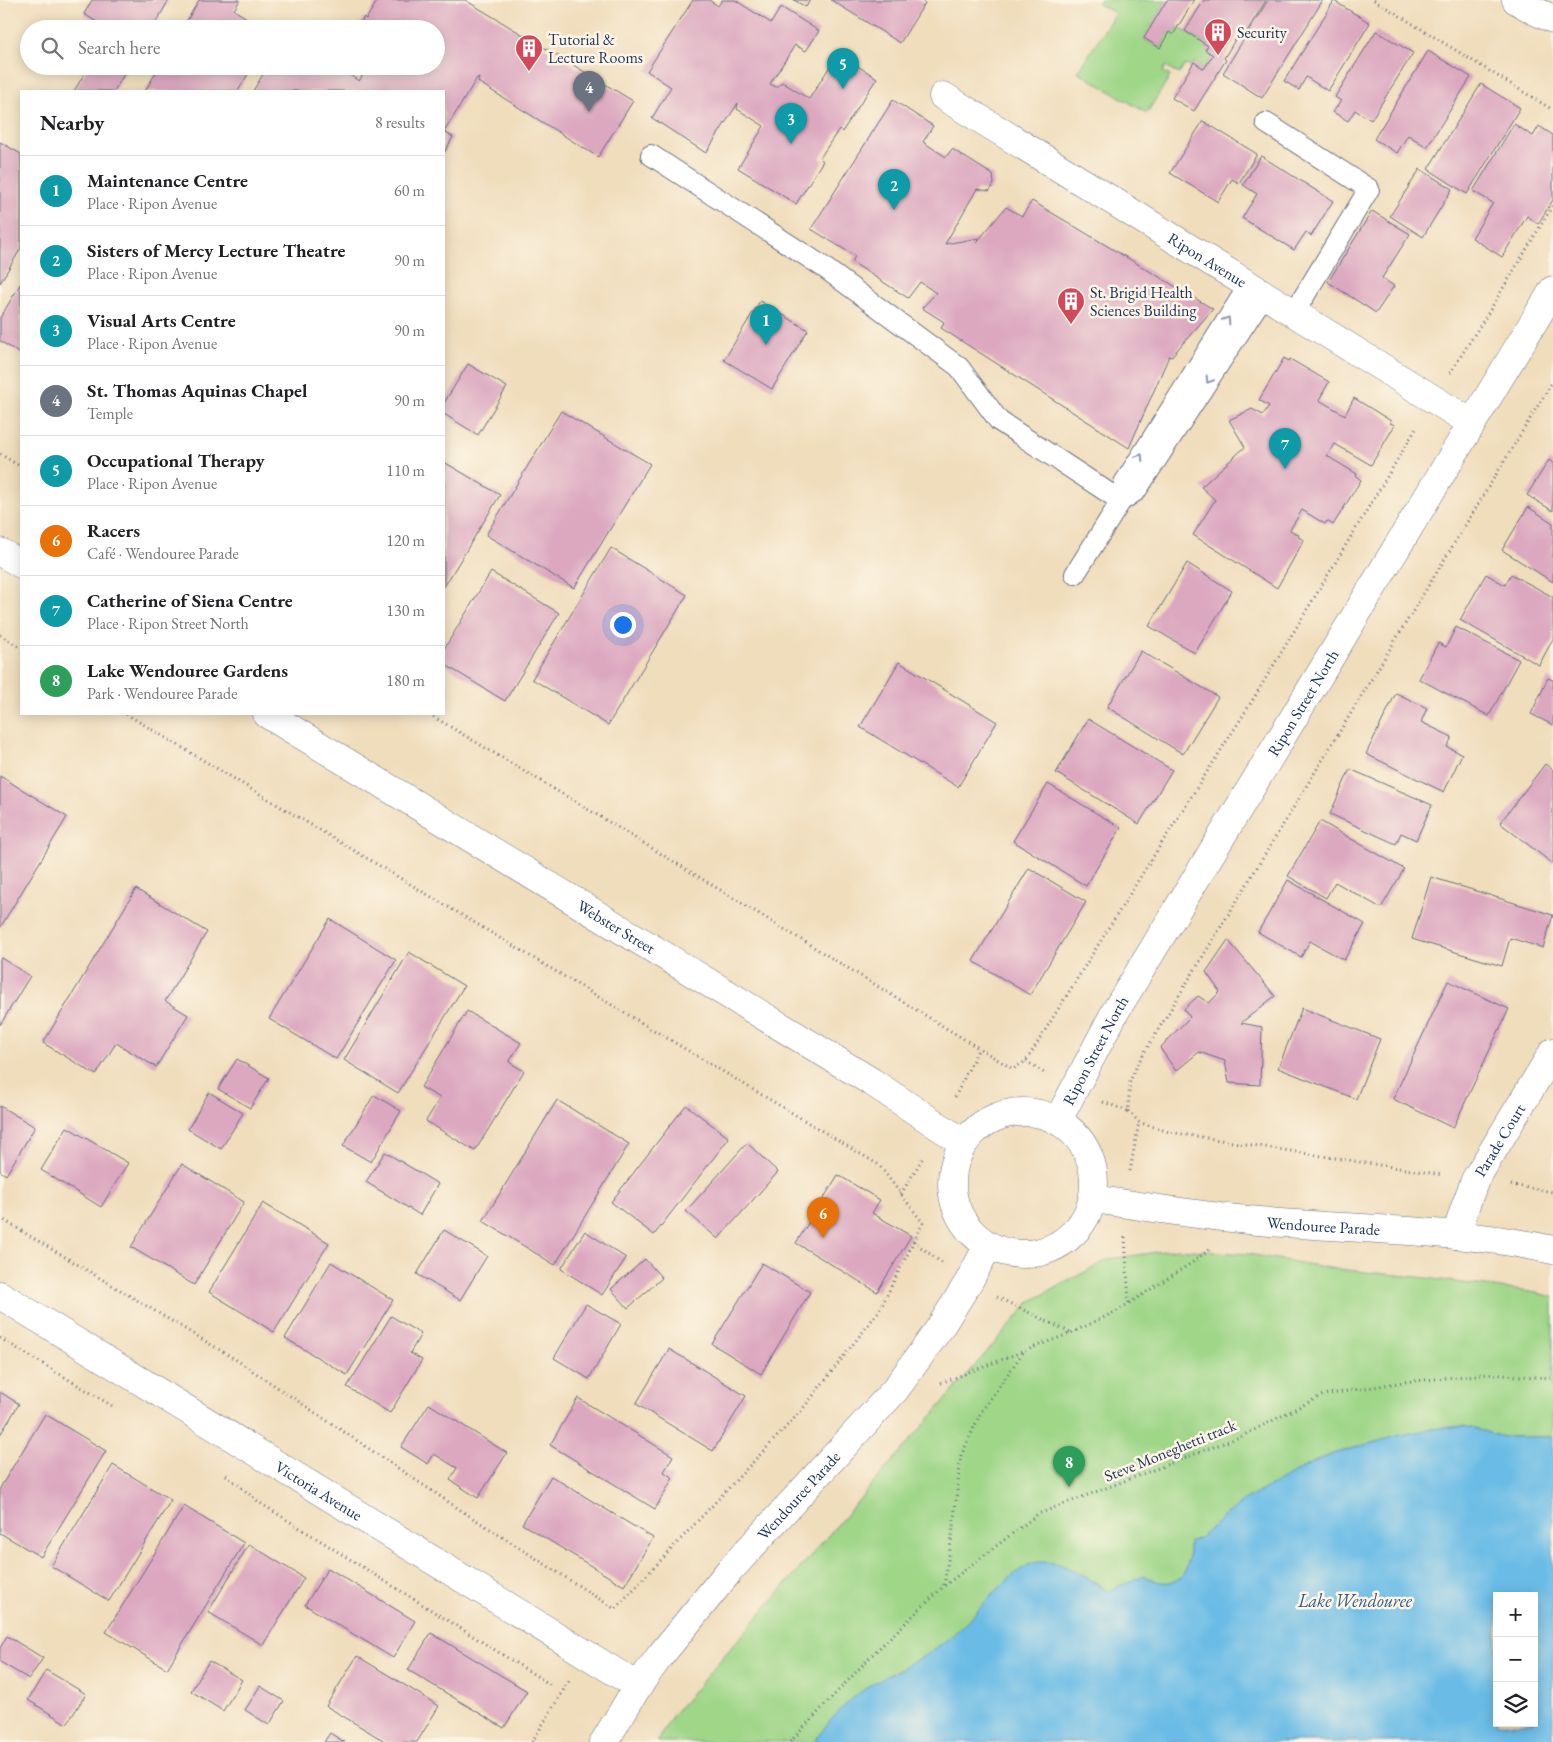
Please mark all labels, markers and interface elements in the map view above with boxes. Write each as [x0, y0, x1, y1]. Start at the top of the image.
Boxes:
building icon: Security [1203, 17, 1233, 56]
search box [20, 20, 445, 75]
place label: Security [1237, 22, 1288, 43]
place label: Tutorial & Lecture Rooms [548, 29, 643, 68]
building icon: Tutorial & Lecture Rooms [514, 33, 544, 72]
icon: search [38, 34, 66, 62]
text: Search here [78, 35, 160, 60]
pin: 5 [827, 48, 859, 89]
pin: 4 [573, 71, 605, 112]
pin: 3 [775, 103, 807, 144]
text: Nearby [40, 109, 104, 136]
text: 8 results [375, 112, 425, 133]
text: Maintenance Centre [87, 168, 248, 193]
pin: 2 [878, 169, 910, 210]
text: 1 [52, 180, 60, 201]
text: 60 m [394, 180, 425, 201]
text: Place · Ripon Avenue [87, 193, 217, 214]
street label: Ripon Avenue [1164, 228, 1251, 292]
text: Sisters of Mercy Lecture Theatre [87, 238, 346, 263]
text: 2 [52, 250, 60, 271]
text: 90 m [394, 250, 425, 271]
text: Place · Ripon Avenue [87, 263, 217, 284]
place label: St. Brigid Health Sciences Building [1090, 282, 1197, 321]
building icon: St. Brigid Health Sciences Building [1056, 286, 1086, 325]
pin: 1 [750, 304, 782, 345]
text: Visual Arts Centre [87, 308, 236, 333]
one-way arrow [1221, 316, 1230, 325]
text: 3 [52, 320, 60, 341]
text: 90 m [394, 320, 425, 341]
text: Place · Ripon Avenue [87, 333, 217, 354]
one-way arrow [1206, 374, 1215, 383]
text: St. Thomas Aquinas Chapel [87, 378, 307, 403]
text: 4 [52, 390, 60, 411]
text: 90 m [394, 390, 425, 411]
text: Temple [87, 403, 133, 424]
pin: 7 [1269, 428, 1301, 469]
text: Occupational Therapy [87, 448, 265, 473]
one-way arrow [1134, 453, 1144, 462]
text: 5 [52, 460, 60, 481]
text: 110 m [386, 460, 425, 481]
text: Place · Ripon Avenue [87, 473, 217, 494]
text: Racers [87, 518, 140, 543]
text: 6 [52, 530, 60, 551]
text: 120 m [386, 530, 425, 551]
text: Café · Wendouree Parade [87, 543, 239, 564]
text: Catherine of Siena Centre [87, 588, 293, 613]
text: 7 [52, 600, 60, 621]
text: 130 m [386, 600, 425, 621]
your location [610, 612, 636, 638]
text: Place · Ripon Street North [87, 613, 249, 634]
street label: Ripon Street North [1263, 646, 1343, 760]
text: Lake Wendouree Gardens [87, 658, 288, 683]
text: 8 [52, 670, 60, 691]
text: 180 m [386, 670, 425, 691]
text: Park · Wendouree Parade [87, 683, 237, 704]
street label: Webster Street [573, 895, 659, 959]
street label: Ripon Street North [1058, 992, 1133, 1109]
street label: Parade Court [1470, 1100, 1530, 1181]
pin: 6 [807, 1197, 839, 1238]
street label: Wendouree Parade [1266, 1212, 1381, 1240]
street label: Steve Moneghetti track [1101, 1414, 1240, 1487]
pin: 8 [1053, 1446, 1085, 1487]
street label: Wendouree Parade [753, 1447, 845, 1545]
street label: Victoria Avenue [271, 1456, 366, 1526]
water label: Lake Wendouree [1297, 1589, 1413, 1612]
map controls [1493, 1592, 1538, 1727]
button: + [1493, 1592, 1538, 1637]
button: − [1493, 1637, 1538, 1682]
button: layers [1493, 1682, 1538, 1727]

